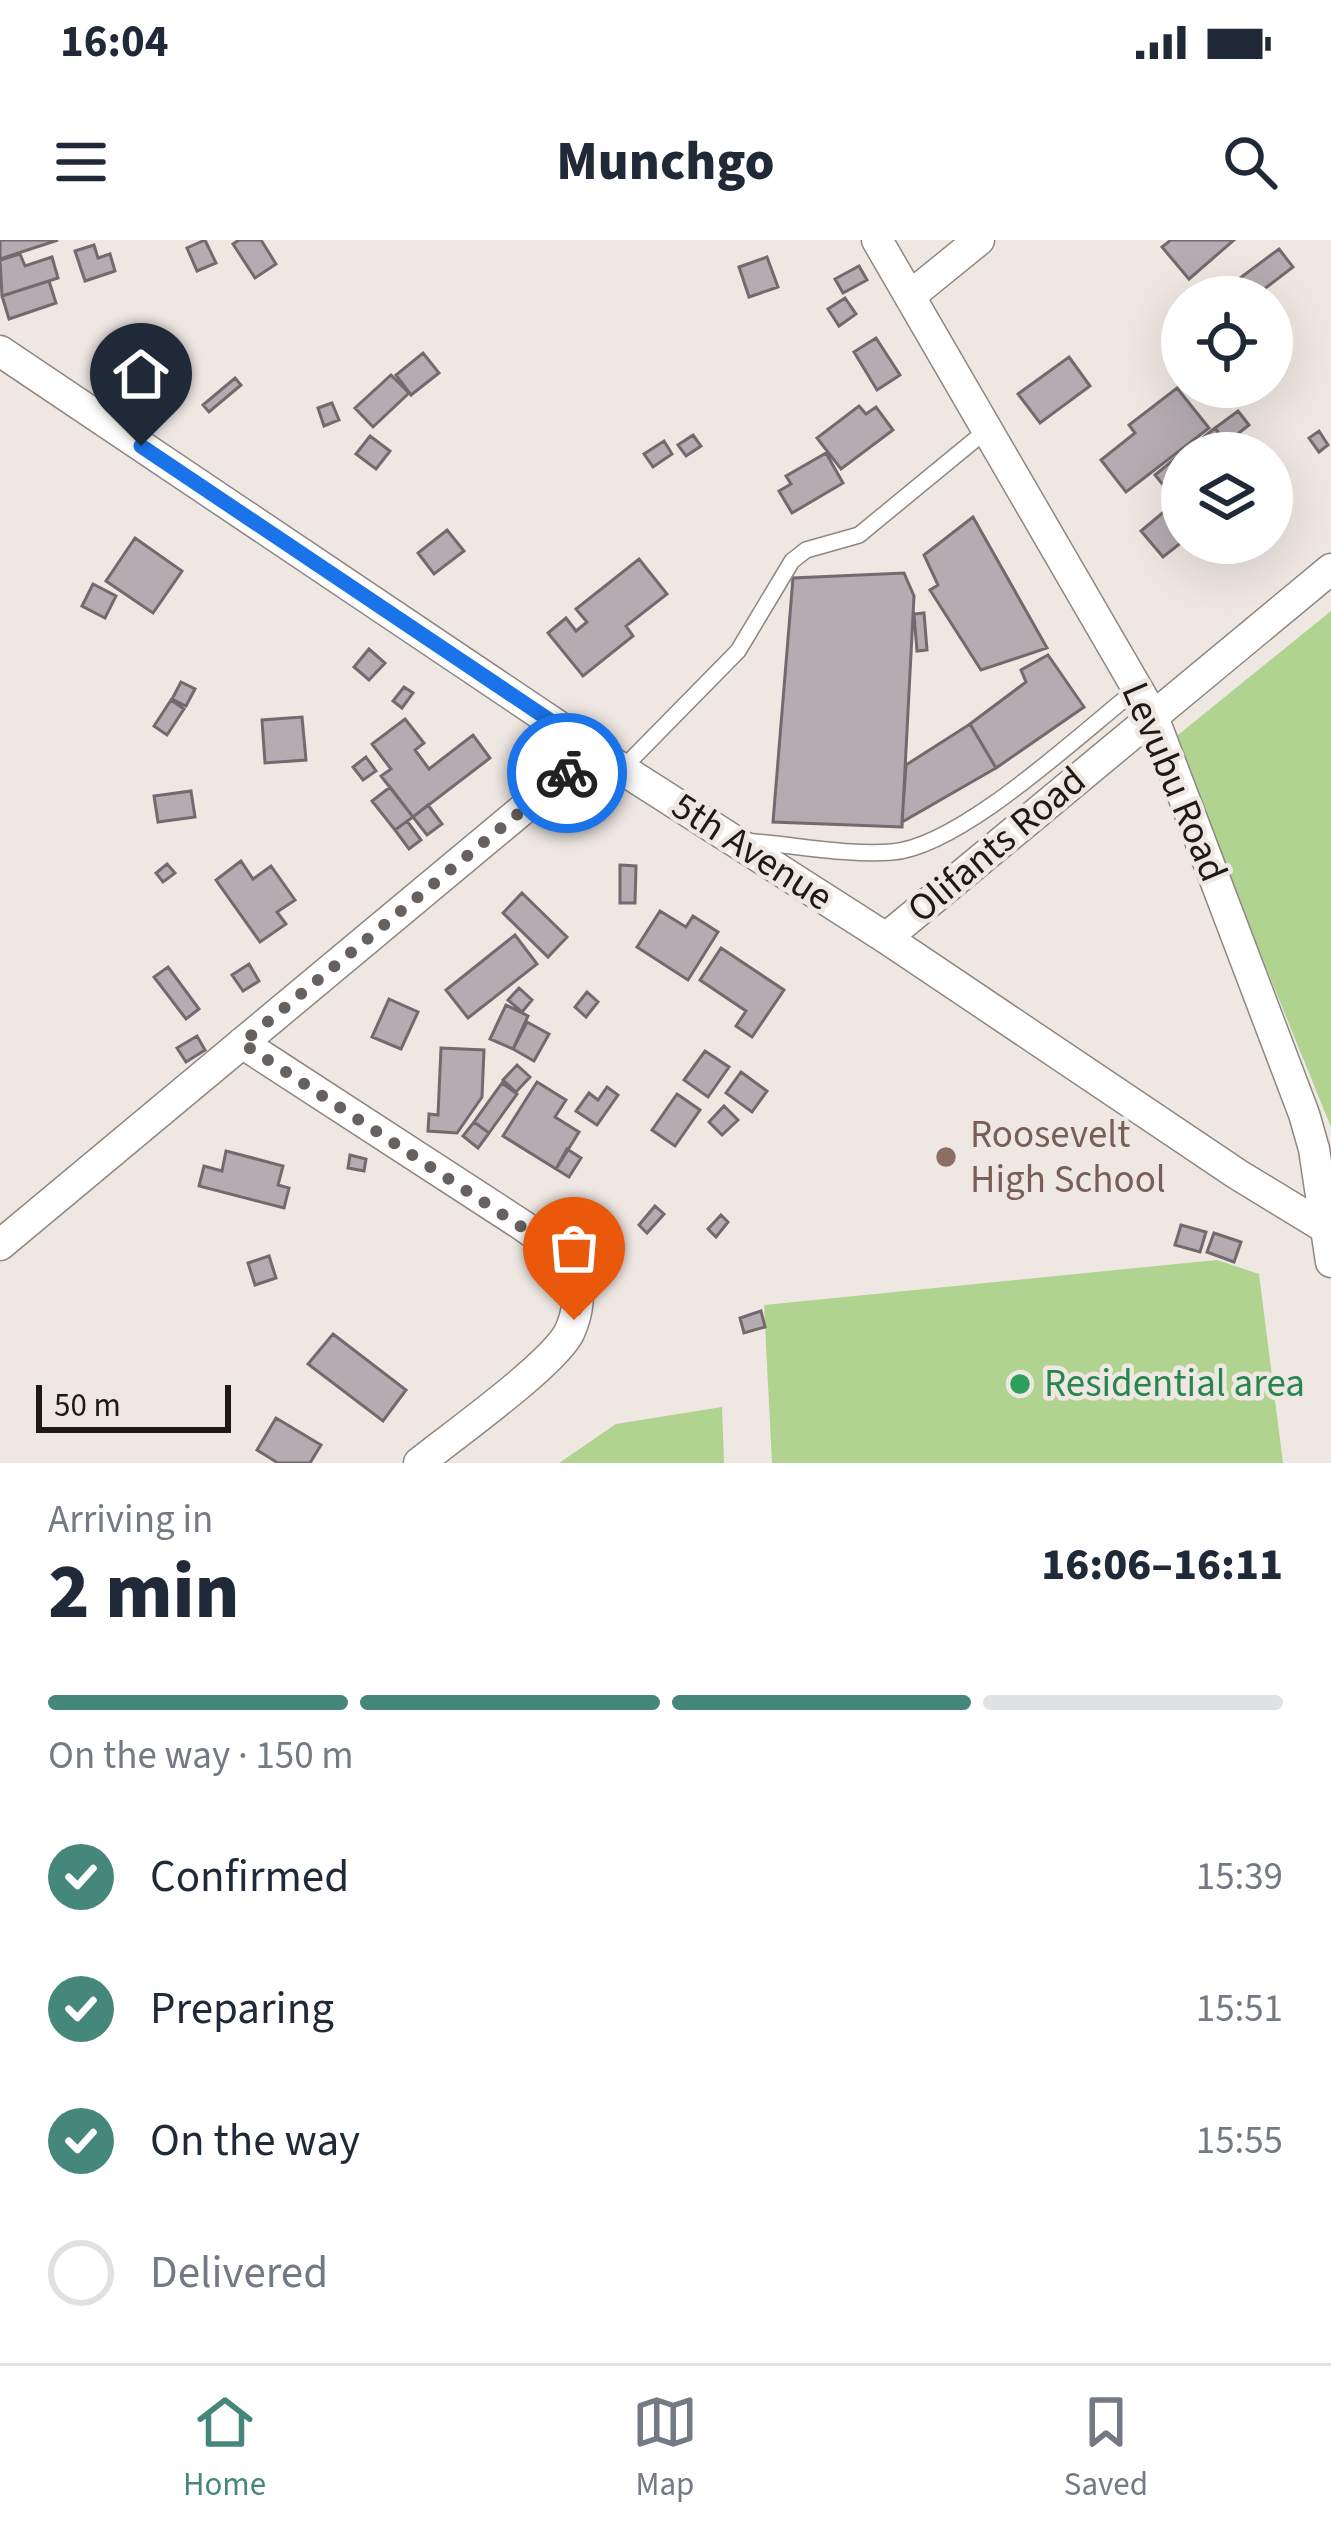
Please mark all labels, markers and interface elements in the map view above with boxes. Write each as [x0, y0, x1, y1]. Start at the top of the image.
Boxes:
text: 16:04 [60, 10, 169, 74]
text: Munchgo [556, 124, 775, 201]
icon: menu [48, 129, 114, 195]
icon: search [1217, 129, 1283, 195]
map controls [1161, 276, 1293, 564]
button: locate [1161, 276, 1293, 408]
pin [90, 323, 192, 446]
icon: home [108, 341, 174, 407]
button: layers [1161, 432, 1293, 564]
street label: Levubu Road [1107, 674, 1241, 890]
courier [507, 713, 627, 833]
icon: bike [534, 740, 600, 806]
street label: Olifants Road [896, 754, 1098, 936]
street label: 5th Avenue [661, 779, 843, 925]
place label: Roosevelt High School [970, 1107, 1166, 1208]
marker: Roosevelt High School [933, 1144, 959, 1170]
pin [523, 1197, 625, 1320]
icon: bag [541, 1215, 607, 1281]
place label: Residential area [1044, 1356, 1305, 1412]
marker: Residential area [1007, 1371, 1033, 1397]
scale bar [36, 1379, 231, 1432]
text: 50 m [54, 1382, 121, 1429]
text: Arriving in [48, 1492, 213, 1548]
text: 16:06–16:11 [1041, 1533, 1283, 1597]
text: 2 min [48, 1537, 240, 1648]
text: On the way · 150 m [48, 1728, 354, 1784]
icon: check [48, 1844, 114, 1910]
text: Confirmed [150, 1845, 349, 1909]
text: 15:39 [1196, 1849, 1283, 1905]
icon: check [48, 1976, 114, 2042]
text: Preparing [150, 1977, 334, 2041]
text: 15:51 [1196, 1981, 1283, 2037]
icon: check [48, 2108, 114, 2174]
text: On the way [150, 2109, 360, 2173]
text: 15:55 [1196, 2113, 1283, 2169]
text: Delivered [150, 2241, 328, 2305]
tab: Home [183, 2389, 266, 2508]
tab: Map [632, 2389, 698, 2508]
tab: Saved [1064, 2389, 1148, 2508]

